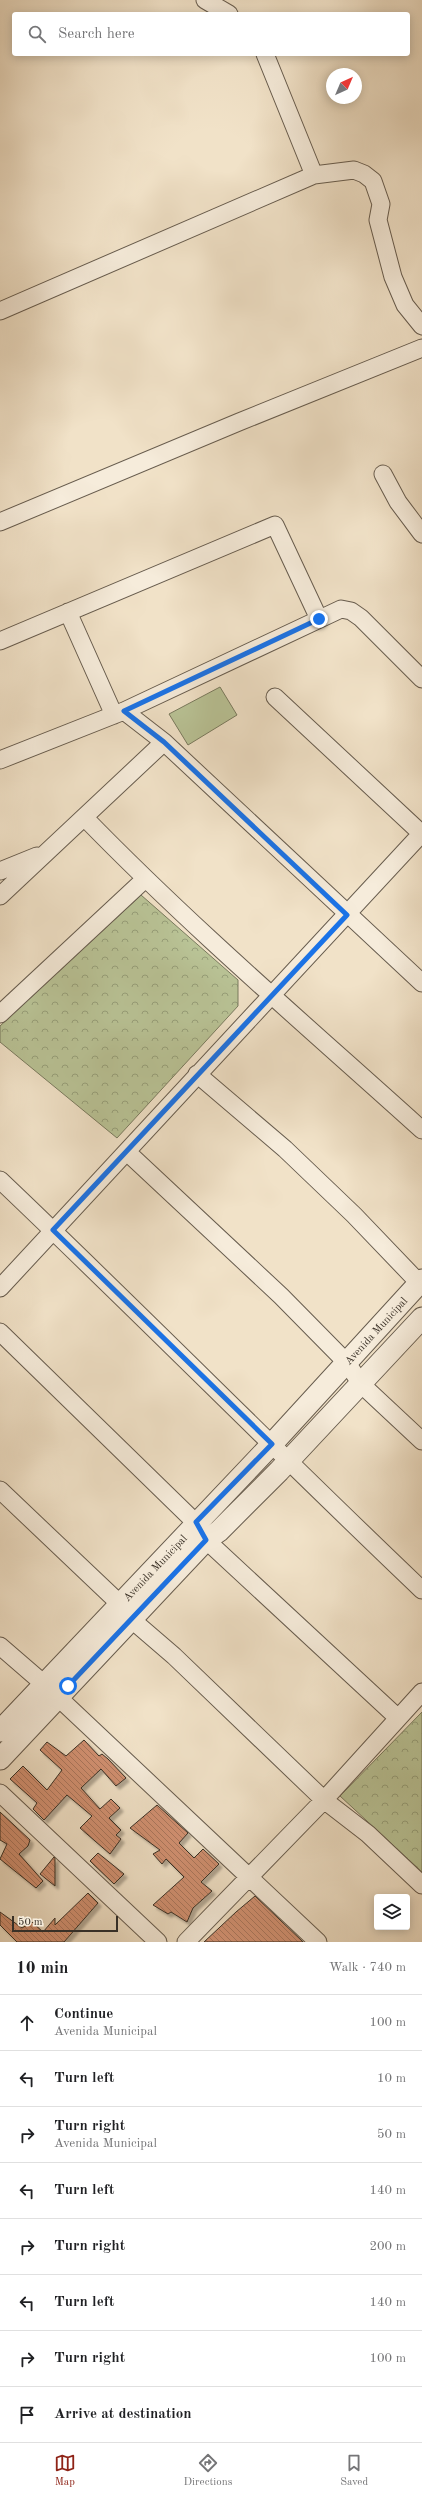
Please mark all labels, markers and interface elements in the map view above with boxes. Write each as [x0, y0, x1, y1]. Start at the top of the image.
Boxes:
search box [12, 12, 410, 56]
icon: search [26, 23, 48, 45]
text: Search here [58, 27, 135, 42]
north arrow [326, 68, 362, 104]
route end [310, 610, 328, 628]
street label: Avenida Municipal [343, 1296, 410, 1368]
street label: Avenida Municipal [122, 1533, 190, 1604]
route start [59, 1677, 77, 1695]
map controls [374, 1894, 410, 1930]
button: layers [374, 1894, 410, 1930]
scale bar [12, 1914, 118, 1933]
text: 50 m [18, 1917, 43, 1928]
text: 10 min [16, 1960, 69, 1977]
text: Walk · 740 m [329, 1961, 406, 1974]
text: Continue [54, 2007, 113, 2022]
icon: ahead [16, 2012, 38, 2034]
text: 100 m [369, 2016, 406, 2029]
text: Avenida Municipal [54, 2025, 157, 2038]
icon: left [16, 2068, 38, 2090]
text: Turn left [54, 2071, 114, 2086]
text: 10 m [377, 2072, 406, 2085]
text: Turn right [54, 2119, 125, 2134]
icon: right [16, 2124, 38, 2146]
text: 50 m [377, 2128, 406, 2141]
text: Avenida Municipal [54, 2137, 157, 2150]
icon: left [16, 2180, 38, 2202]
text: Turn left [54, 2183, 114, 2198]
text: 140 m [369, 2184, 406, 2197]
icon: right [16, 2236, 38, 2258]
text: Turn right [54, 2239, 125, 2254]
text: 200 m [369, 2240, 406, 2253]
icon: left [16, 2292, 38, 2314]
text: Turn left [54, 2295, 114, 2310]
text: 140 m [369, 2296, 406, 2309]
icon: right [16, 2348, 38, 2370]
text: Turn right [54, 2351, 125, 2366]
text: 100 m [369, 2352, 406, 2365]
icon: arrive [16, 2404, 38, 2426]
text: Arrive at destination [54, 2407, 192, 2422]
tab: Map [54, 2452, 76, 2490]
tab: Directions [184, 2452, 232, 2490]
tab: Saved [340, 2452, 368, 2490]

